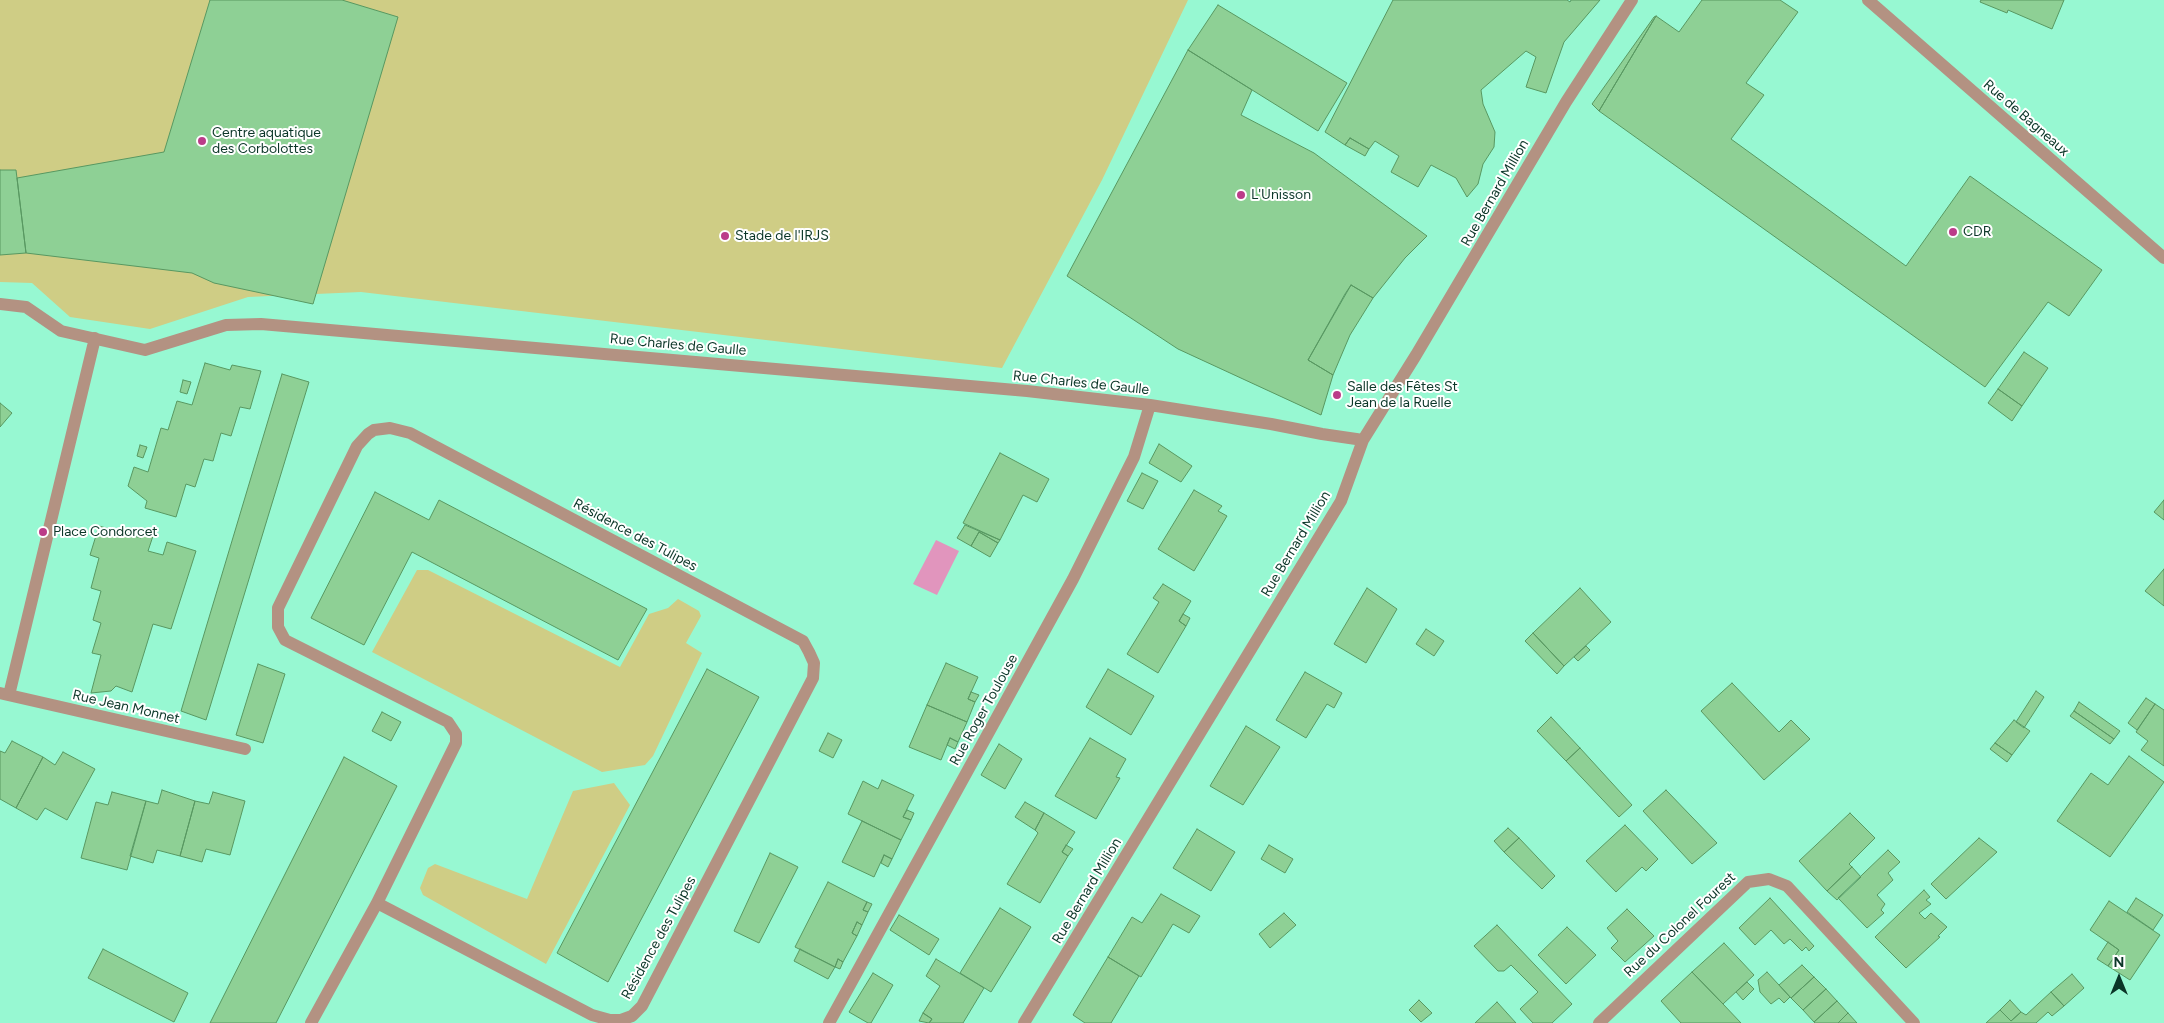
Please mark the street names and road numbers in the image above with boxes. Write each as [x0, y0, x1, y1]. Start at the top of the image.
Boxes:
street label: Rue de Bagneaux [1980, 76, 2072, 160]
street label: Rue Bernard Million [1458, 137, 1532, 249]
street label: Rue Charles de Gaulle [609, 331, 747, 359]
street label: Rue Charles de Gaulle [1012, 367, 1150, 399]
street label: Rue Bernard Million [1258, 488, 1334, 600]
street label: Résidence des Tulipes [570, 495, 700, 575]
street label: Rue Roger Toulouse [946, 651, 1022, 769]
street label: Rue Jean Monnet [71, 687, 181, 727]
street label: Rue Bernard Million [1049, 835, 1125, 947]
street label: Rue du Colonel Fourest [1621, 869, 1739, 981]
street label: Résidence des Tulipes [618, 874, 700, 1002]

